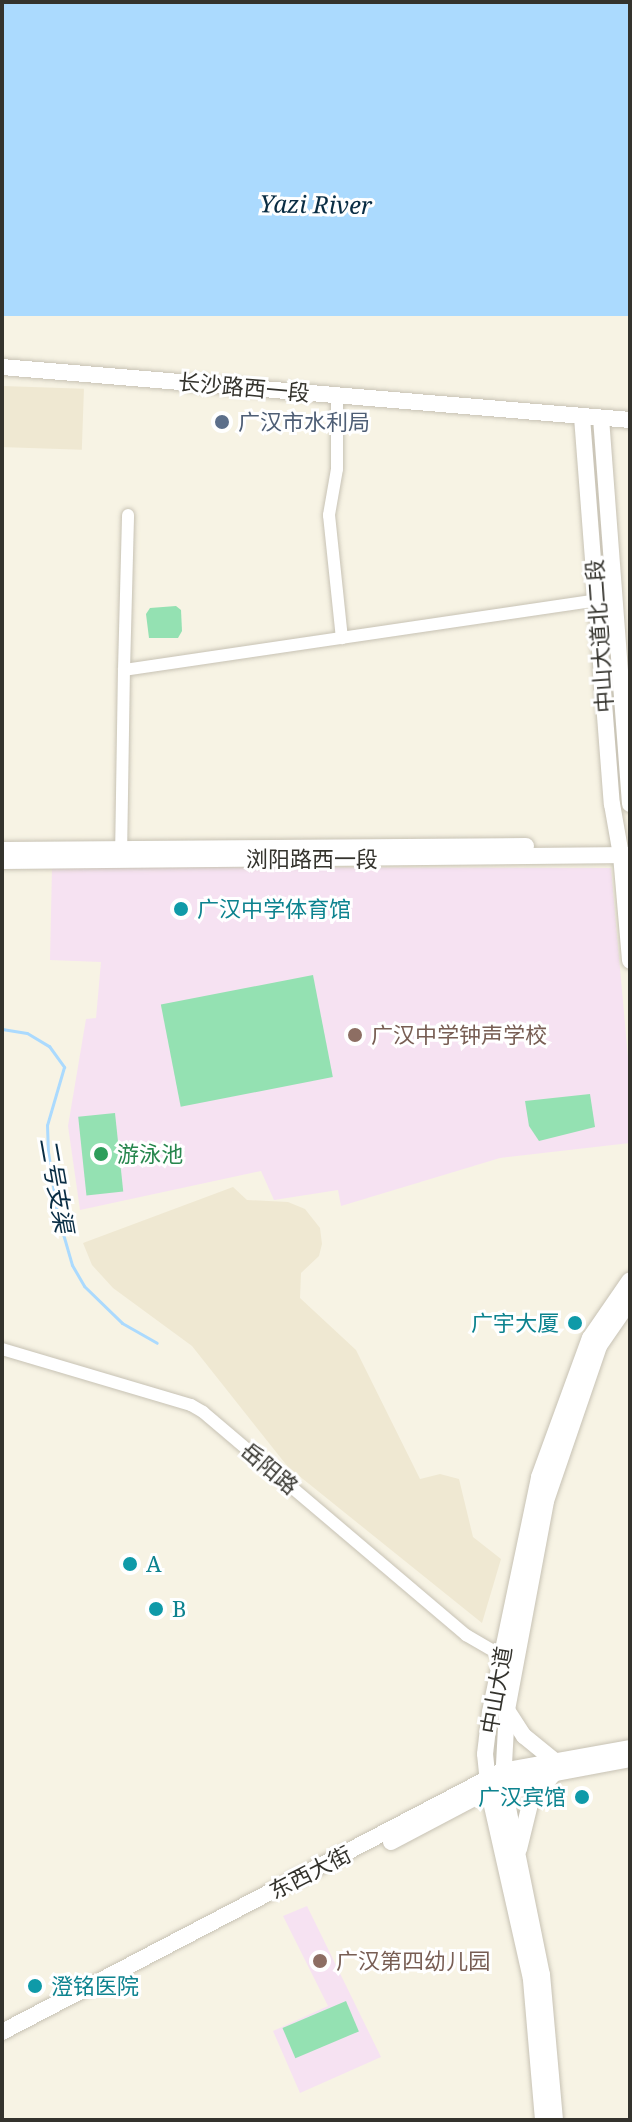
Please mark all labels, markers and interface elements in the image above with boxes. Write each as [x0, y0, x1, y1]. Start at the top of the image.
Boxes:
water label: Yazi River [260, 189, 372, 219]
street label: 长沙路西一段 [177, 368, 311, 406]
place label: 广汉市水利局 [238, 409, 370, 435]
marker: 广汉市水利局 [213, 413, 231, 431]
street label: 中山大道北二段 [580, 558, 618, 714]
street label: 浏阳路西一段 [246, 846, 378, 872]
place label: 广汉中学体育馆 [197, 896, 351, 922]
marker: 广汉中学体育馆 [172, 900, 190, 918]
place label: 广汉中学钟声学校 [371, 1022, 547, 1048]
marker: 广汉中学钟声学校 [346, 1026, 364, 1044]
water label: 二号支渠 [34, 1135, 80, 1235]
place label: 游泳池 [117, 1141, 183, 1167]
marker: 游泳池 [92, 1145, 110, 1163]
place label: 广宇大厦 [471, 1310, 559, 1336]
marker: 广宇大厦 [566, 1314, 584, 1332]
street label: 岳阳路 [236, 1437, 304, 1499]
place label: A [146, 1551, 162, 1577]
marker: A [121, 1555, 139, 1573]
place label: B [172, 1596, 186, 1622]
marker: B [147, 1600, 165, 1618]
street label: 中山大道 [475, 1644, 517, 1736]
place label: 广汉宾馆 [478, 1784, 566, 1810]
marker: 广汉宾馆 [573, 1788, 591, 1806]
street label: 东西大街 [265, 1840, 355, 1904]
place label: 广汉第四幼儿园 [336, 1948, 490, 1974]
marker: 广汉第四幼儿园 [311, 1952, 329, 1970]
place label: 澄铭医院 [51, 1973, 139, 1999]
marker: 澄铭医院 [26, 1977, 44, 1995]

